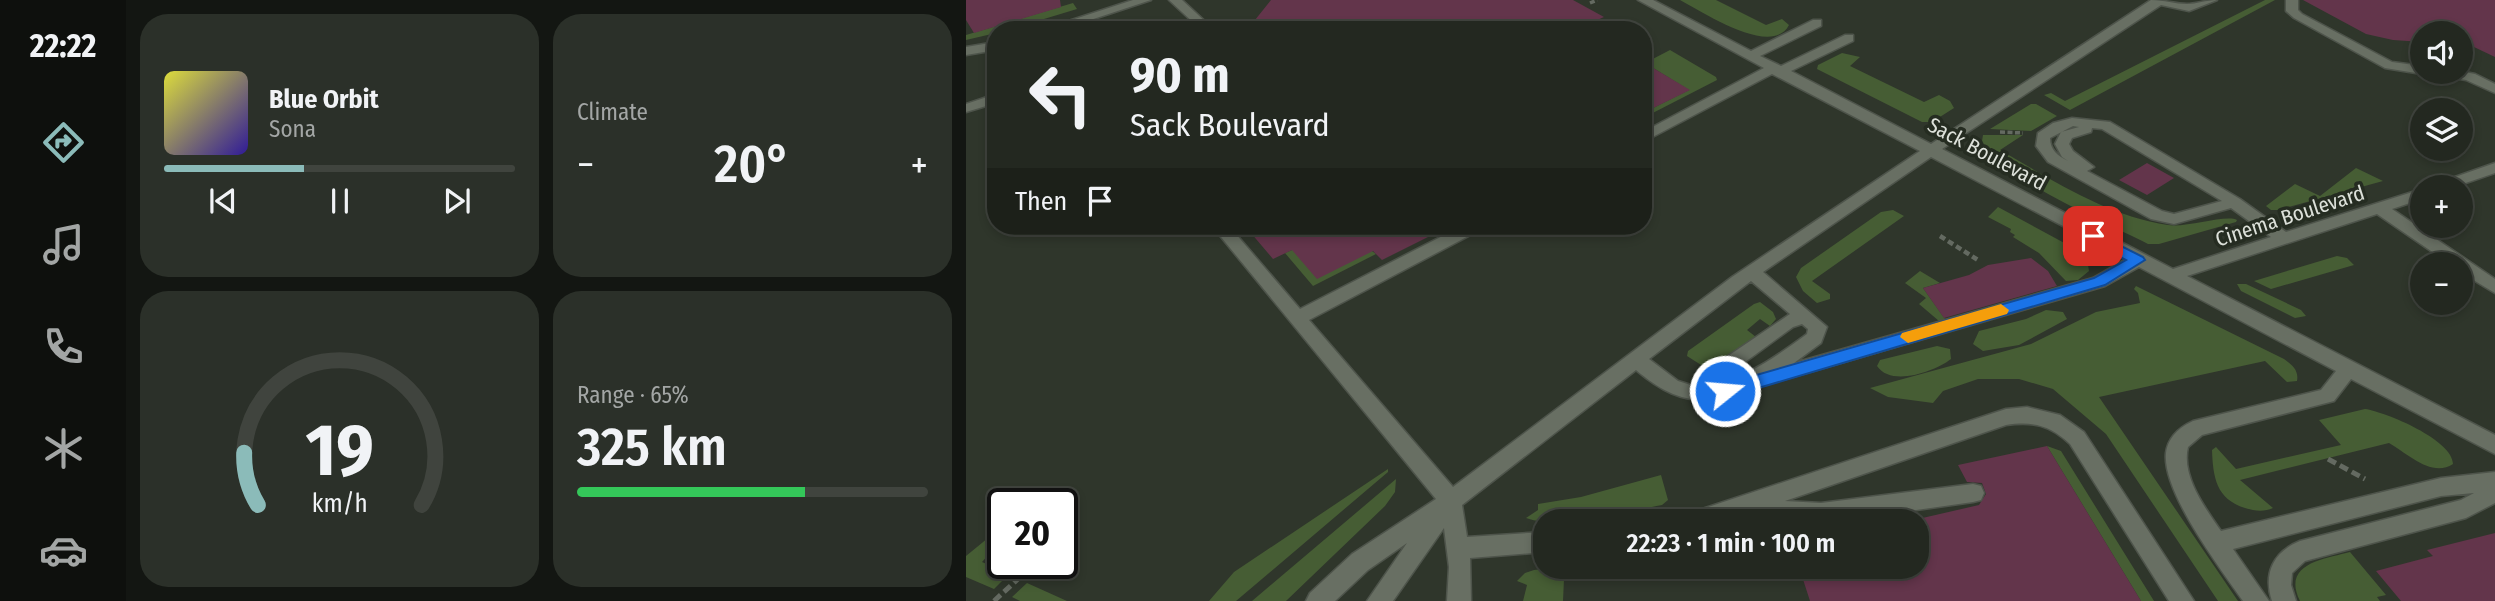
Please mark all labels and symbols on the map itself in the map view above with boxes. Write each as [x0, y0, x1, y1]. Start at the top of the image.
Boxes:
street label: Sack Boulevard [1923, 112, 2051, 196]
street label: Cinema Boulevard [2212, 180, 2368, 252]
pin [2063, 206, 2123, 266]
position arrow [1688, 354, 1762, 428]
speed limit sign: 20 [987, 488, 1078, 579]

